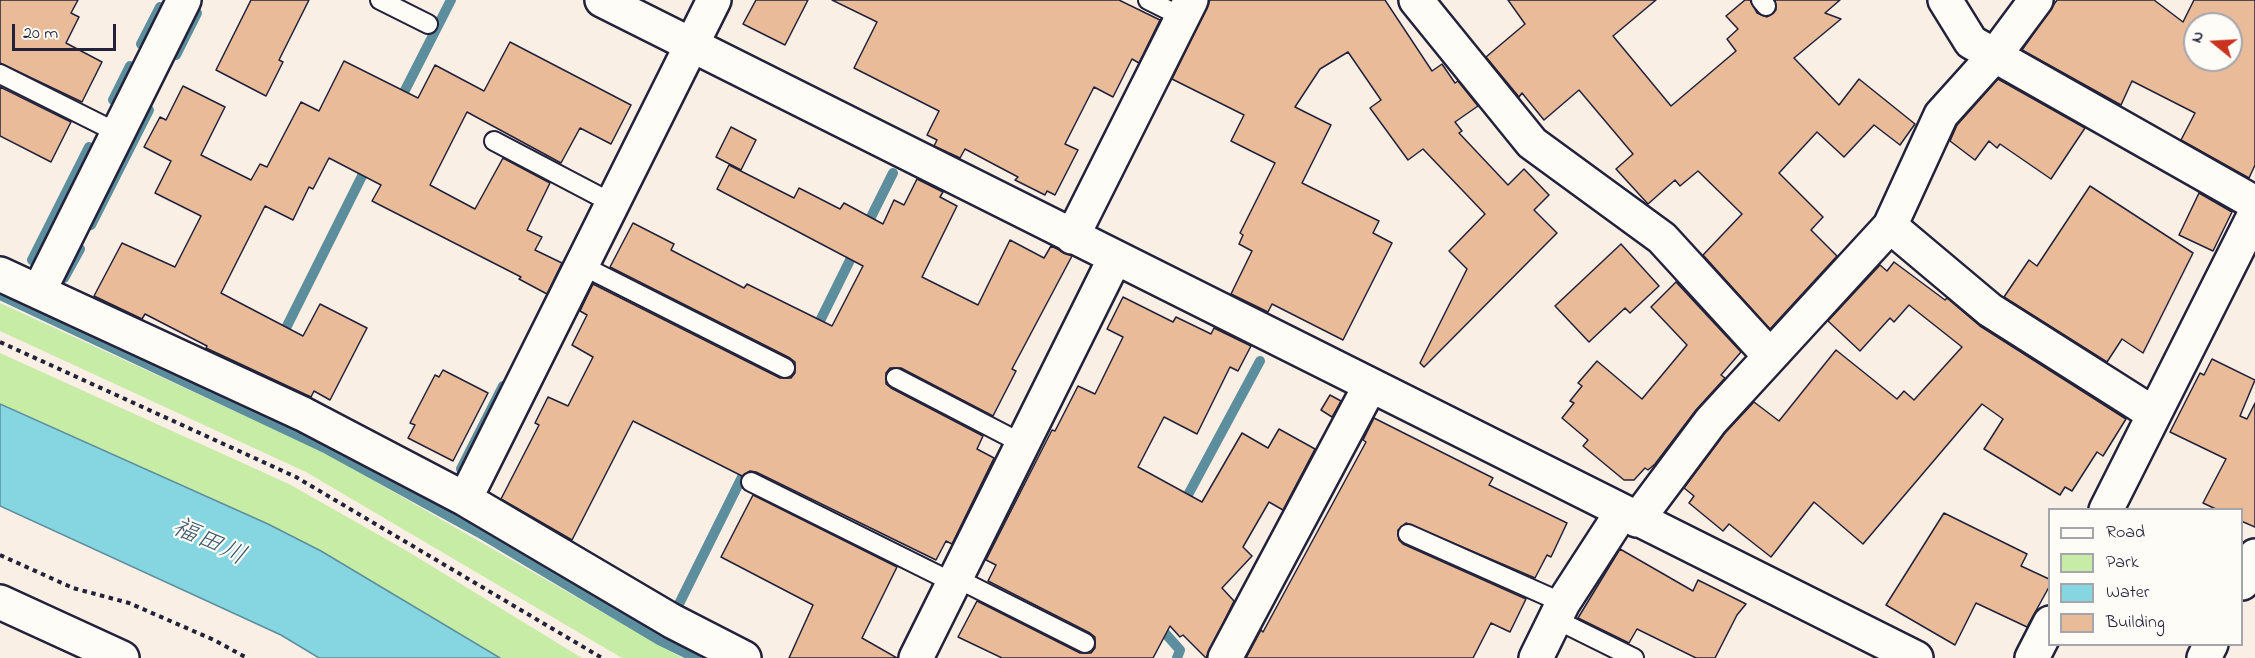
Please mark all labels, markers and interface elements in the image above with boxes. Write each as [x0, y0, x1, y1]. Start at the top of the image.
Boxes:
scale bar [15, 12, 118, 50]
north arrow [2183, 12, 2243, 72]
text: 20 m [23, 21, 58, 47]
text: N [2185, 28, 2211, 46]
legend [2048, 508, 2243, 646]
water label: 福田川 [166, 513, 250, 575]
text: Road [2106, 520, 2145, 546]
text: Park [2106, 550, 2139, 576]
text: Water [2106, 580, 2149, 606]
text: Building [2106, 610, 2165, 636]

